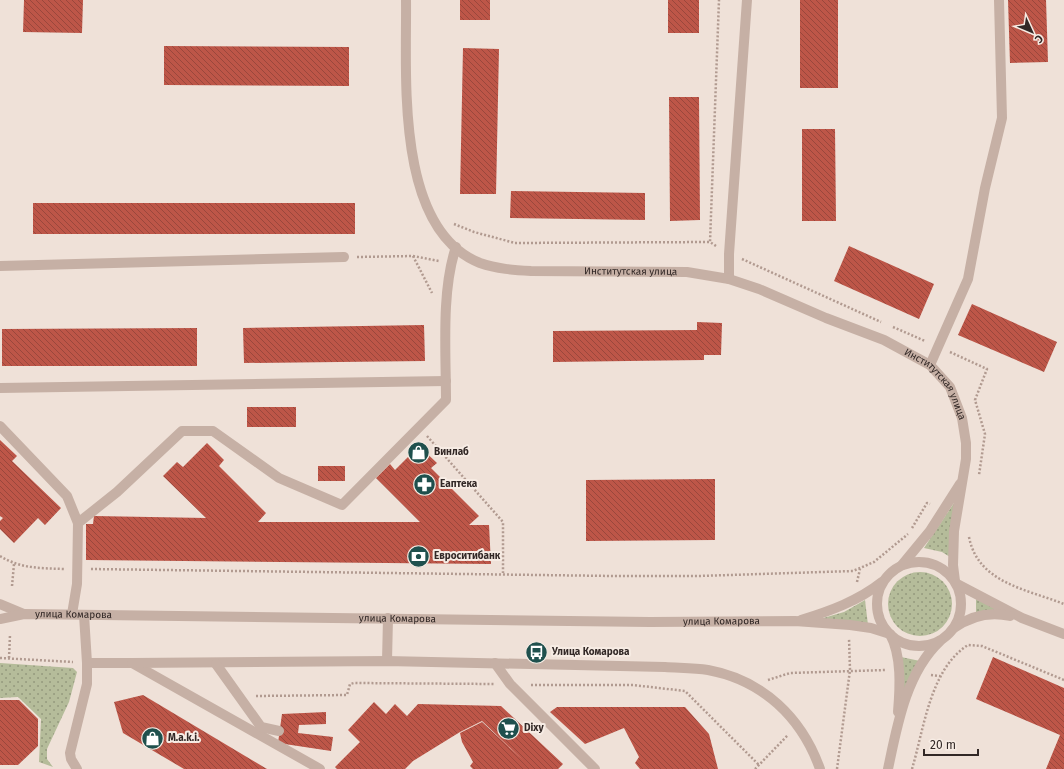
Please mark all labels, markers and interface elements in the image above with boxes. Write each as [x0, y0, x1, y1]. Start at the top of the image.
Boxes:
north arrow [1012, 12, 1052, 52]
text: С [1031, 32, 1046, 46]
street label: Институтская улица [584, 265, 677, 278]
street label: Институтская улица [902, 346, 968, 422]
shop icon: Винлаб [405, 439, 431, 465]
place label: Винлаб [434, 446, 469, 458]
pharmacy icon: Еаптека [412, 471, 438, 497]
place label: Еаптека [440, 478, 478, 490]
bank icon: Евроситибанк [406, 543, 432, 569]
place label: Евроситибанк [434, 550, 501, 562]
street label: улица Комарова [35, 608, 112, 621]
street label: улица Комарова [359, 612, 436, 625]
street label: улица Комарова [683, 615, 760, 628]
bus stop icon: Улица Комарова [523, 639, 549, 665]
place label: Улица Комарова [551, 646, 630, 658]
supermarket icon: Dixy [496, 715, 522, 741]
place label: Dixy [524, 722, 544, 734]
shop icon: M.a.k.i. [140, 725, 166, 751]
scale bar [924, 731, 978, 757]
place label: M.a.k.i. [168, 732, 200, 744]
text: 20 m [930, 738, 956, 752]

